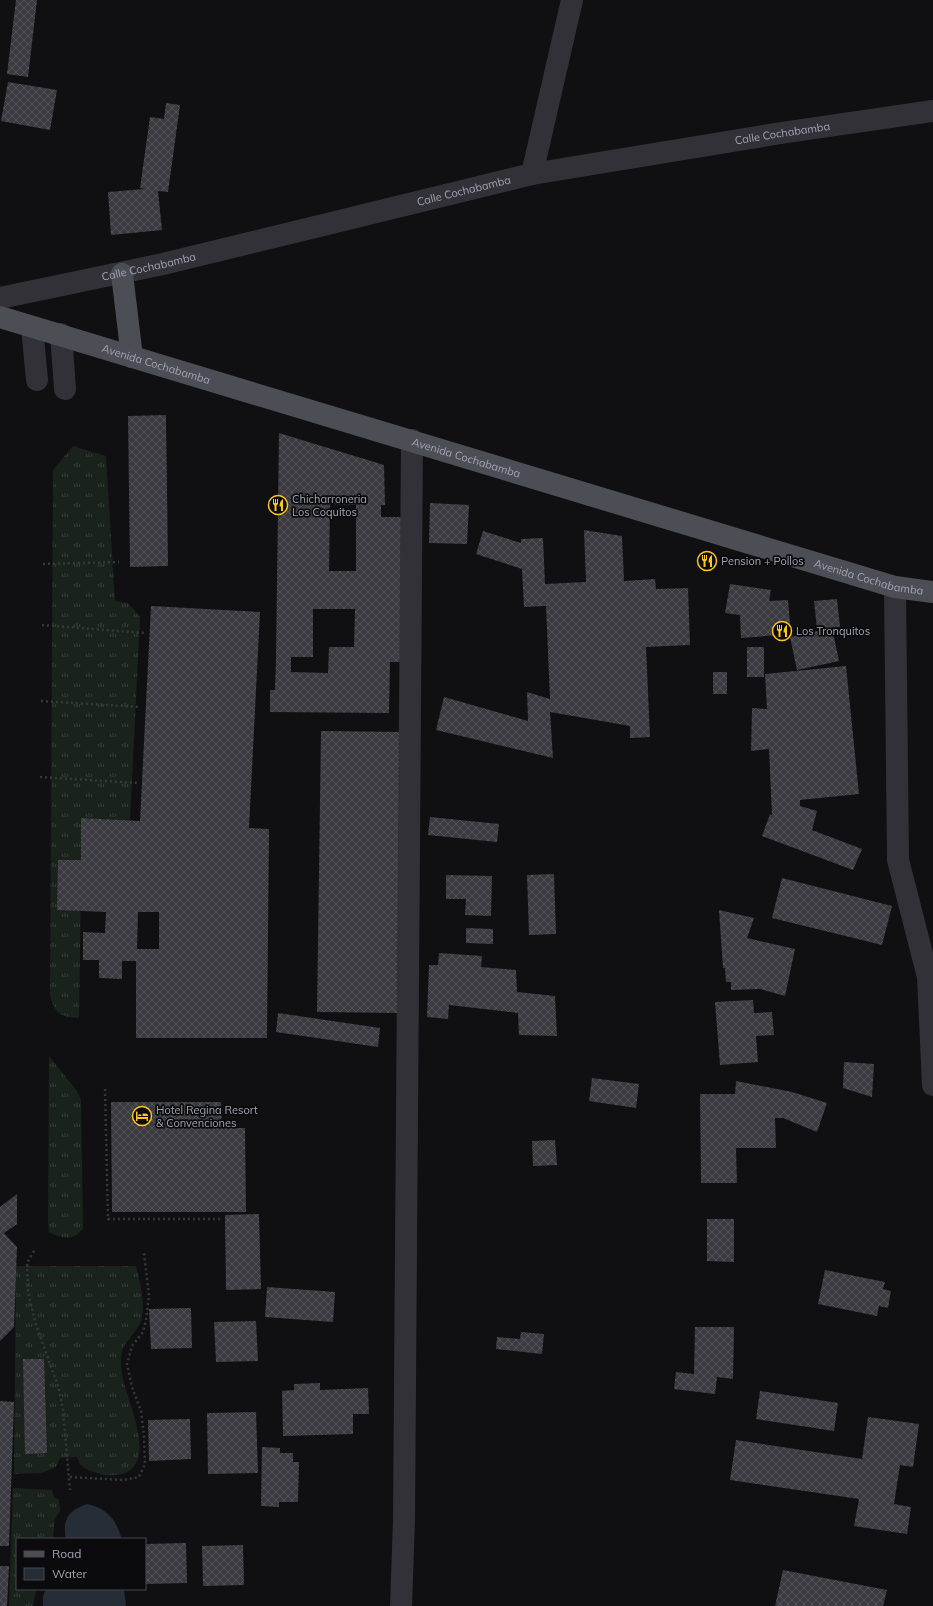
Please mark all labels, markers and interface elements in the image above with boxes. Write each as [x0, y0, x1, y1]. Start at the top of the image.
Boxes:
street label: Calle Cochabamba [734, 119, 831, 147]
street label: Calle Cochabamba [415, 172, 512, 209]
street label: Calle Cochabamba [100, 249, 197, 284]
street label: Avenida Cochabamba [100, 341, 212, 387]
street label: Avenida Cochabamba [410, 435, 522, 481]
place label: Chicharroneria Los Coquitos [292, 492, 367, 519]
restaurant icon: Chicharroneria Los Coquitos [267, 494, 289, 516]
restaurant icon: Pension + Pollos [696, 550, 718, 572]
place label: Pension + Pollos [721, 554, 804, 568]
street label: Avenida Cochabamba [812, 556, 924, 598]
restaurant icon: Los Tronquitos [771, 620, 793, 642]
place label: Los Tronquitos [796, 624, 870, 638]
place label: Hotel Regina Resort & Convenciones [156, 1103, 258, 1130]
hotel icon: Hotel Regina Resort & Convenciones [131, 1105, 153, 1127]
legend [16, 1538, 146, 1590]
text: Road [52, 1546, 81, 1561]
text: Water [52, 1566, 88, 1581]

